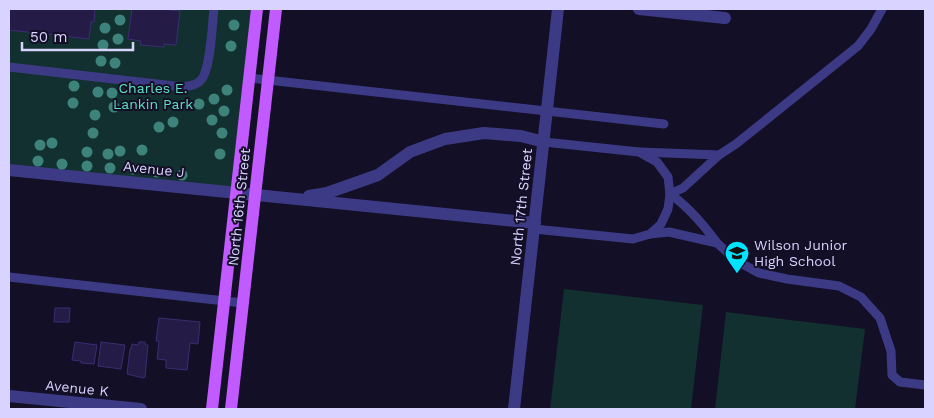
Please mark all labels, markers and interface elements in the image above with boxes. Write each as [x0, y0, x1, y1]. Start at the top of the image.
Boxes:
scale bar [22, 20, 134, 52]
text: 50 m [30, 28, 67, 46]
park label: Charles E. Lankin Park [113, 80, 193, 112]
street label: North 16th Street [225, 147, 253, 267]
street label: North 17th Street [507, 148, 535, 266]
street label: Avenue J [122, 158, 186, 180]
place label: Wilson Junior High School [754, 237, 848, 269]
school or university icon: Wilson Junior High School [724, 240, 750, 274]
street label: Avenue K [45, 377, 109, 399]

